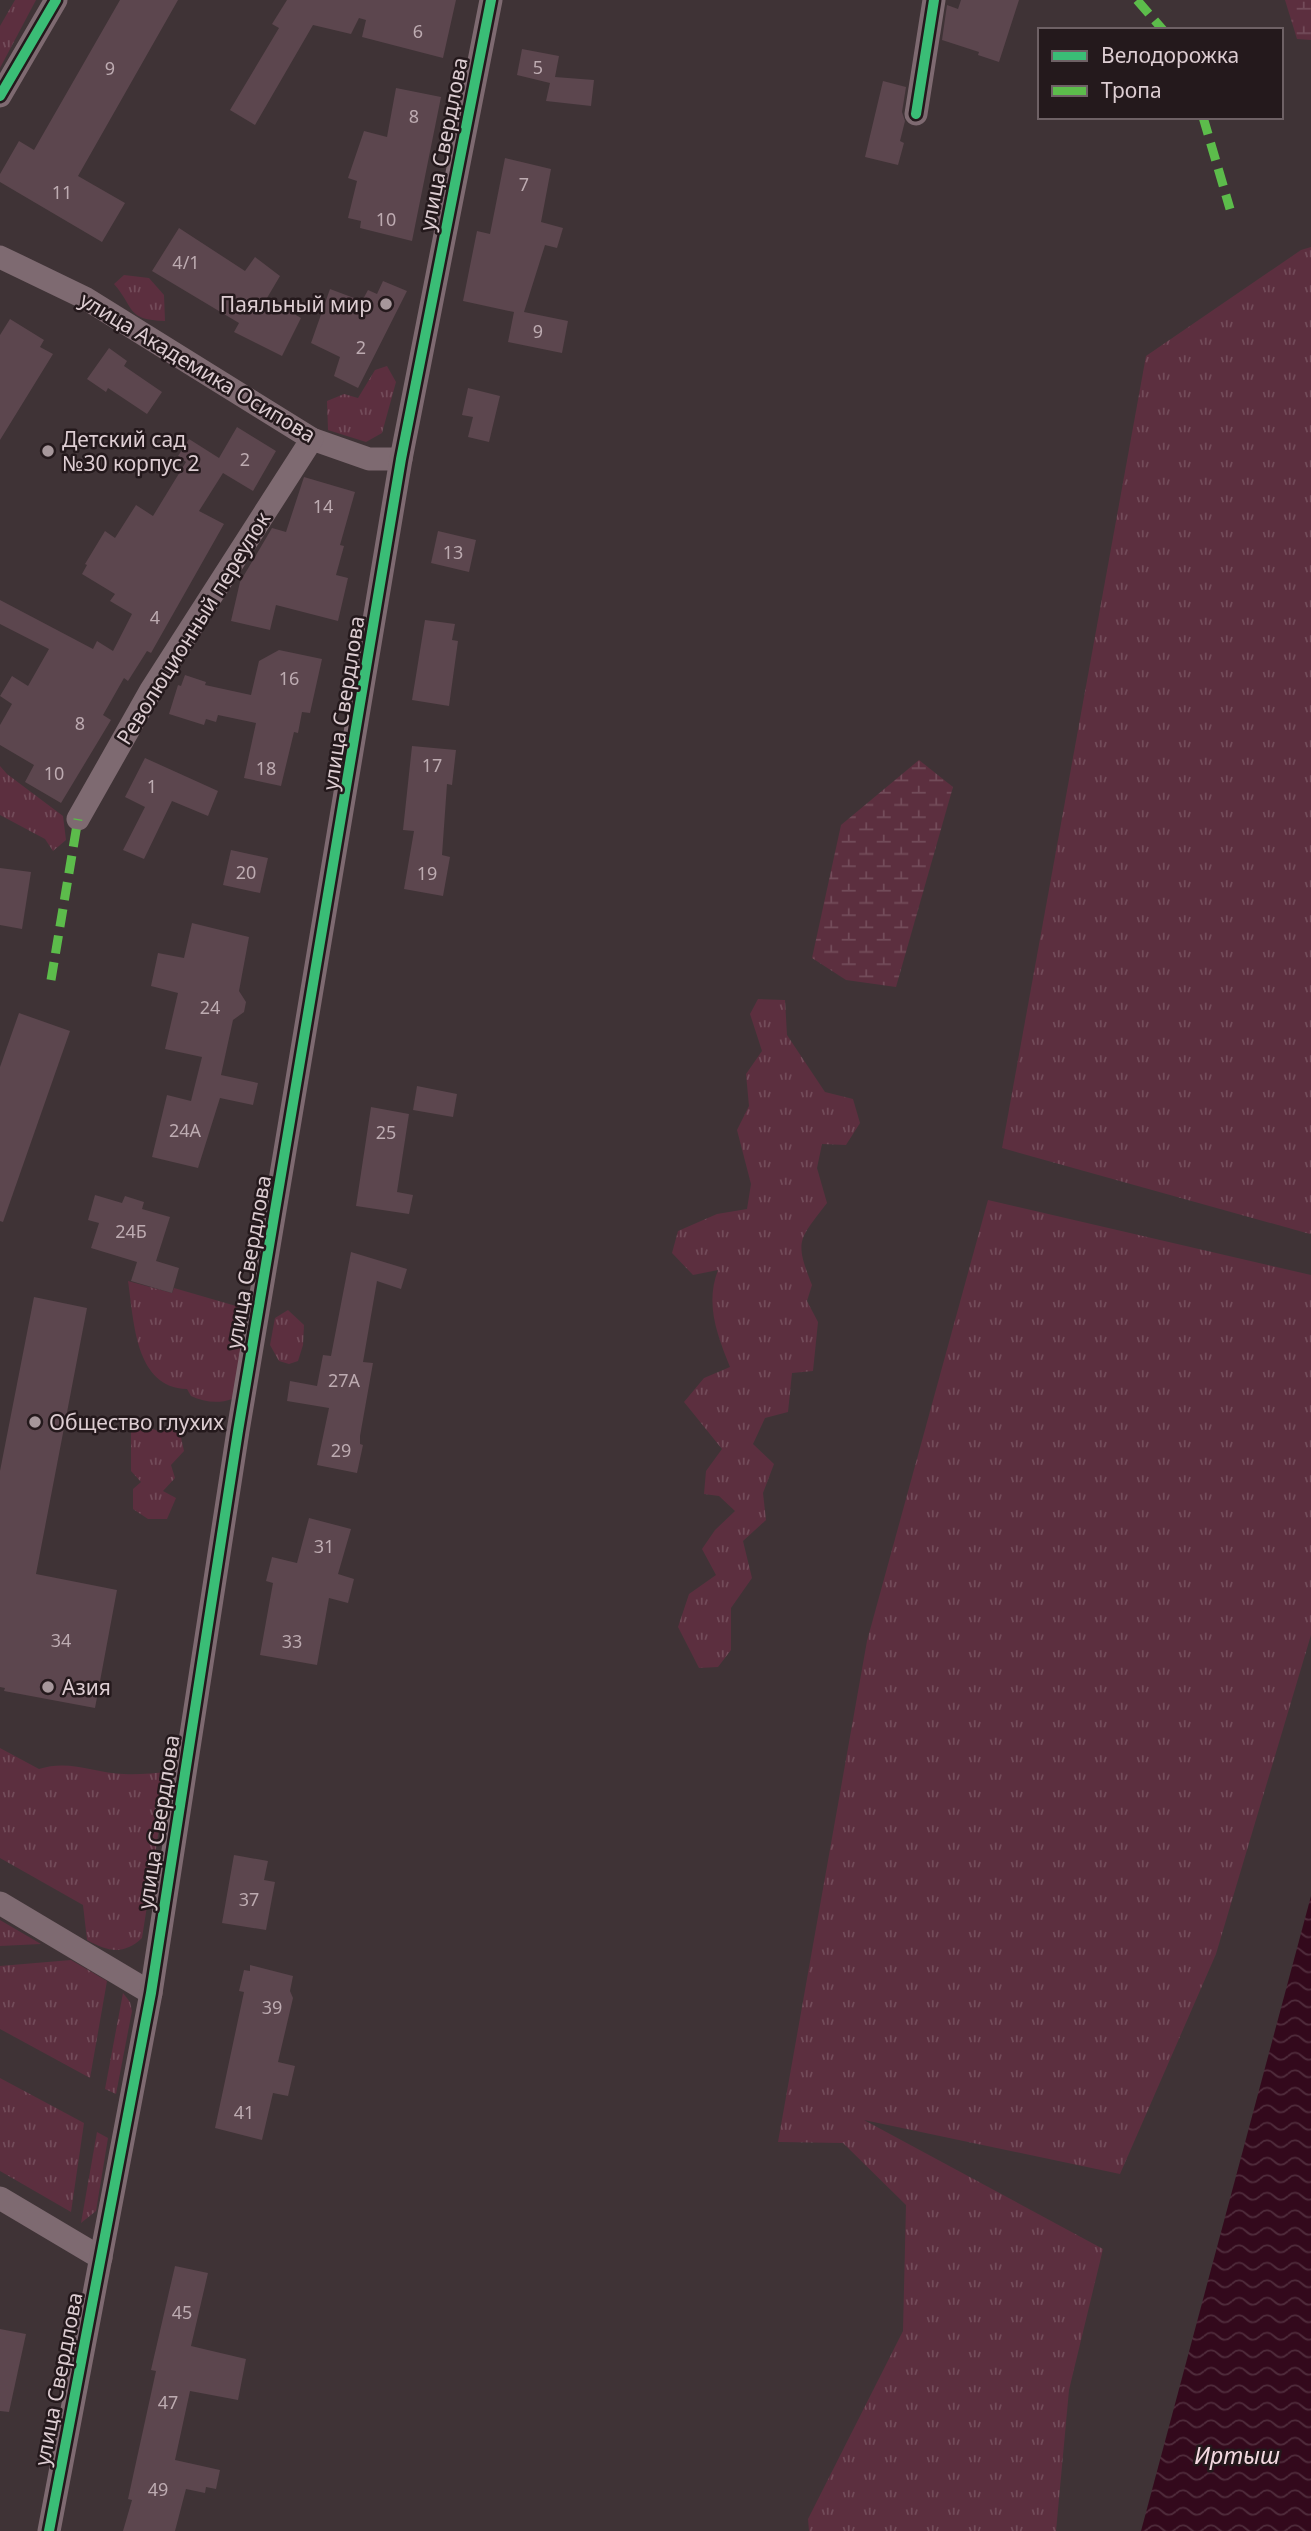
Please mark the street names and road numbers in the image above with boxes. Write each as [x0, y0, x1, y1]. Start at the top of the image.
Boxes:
street label: улица Свердлова [412, 55, 474, 233]
street label: улица Академика Осипова [75, 285, 321, 449]
street label: Революционный переулок [110, 506, 276, 750]
street label: улица Свердлова [315, 614, 371, 792]
street label: улица Свердлова [219, 1173, 277, 1351]
street label: улица Свердлова [130, 1733, 186, 1911]
street label: улица Свердлова [27, 2290, 89, 2468]

